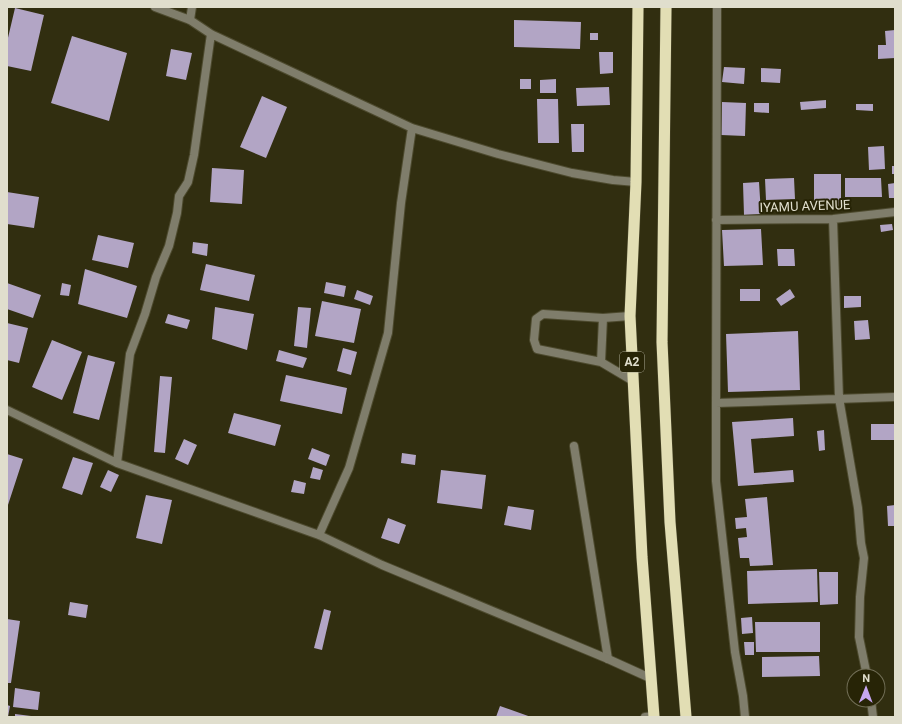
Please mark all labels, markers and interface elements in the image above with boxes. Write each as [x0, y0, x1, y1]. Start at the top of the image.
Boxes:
street label: IYAMU AVENUE [759, 197, 851, 215]
road number: A2 [620, 352, 644, 372]
north arrow [846, 668, 886, 708]
text: N [862, 672, 870, 685]

